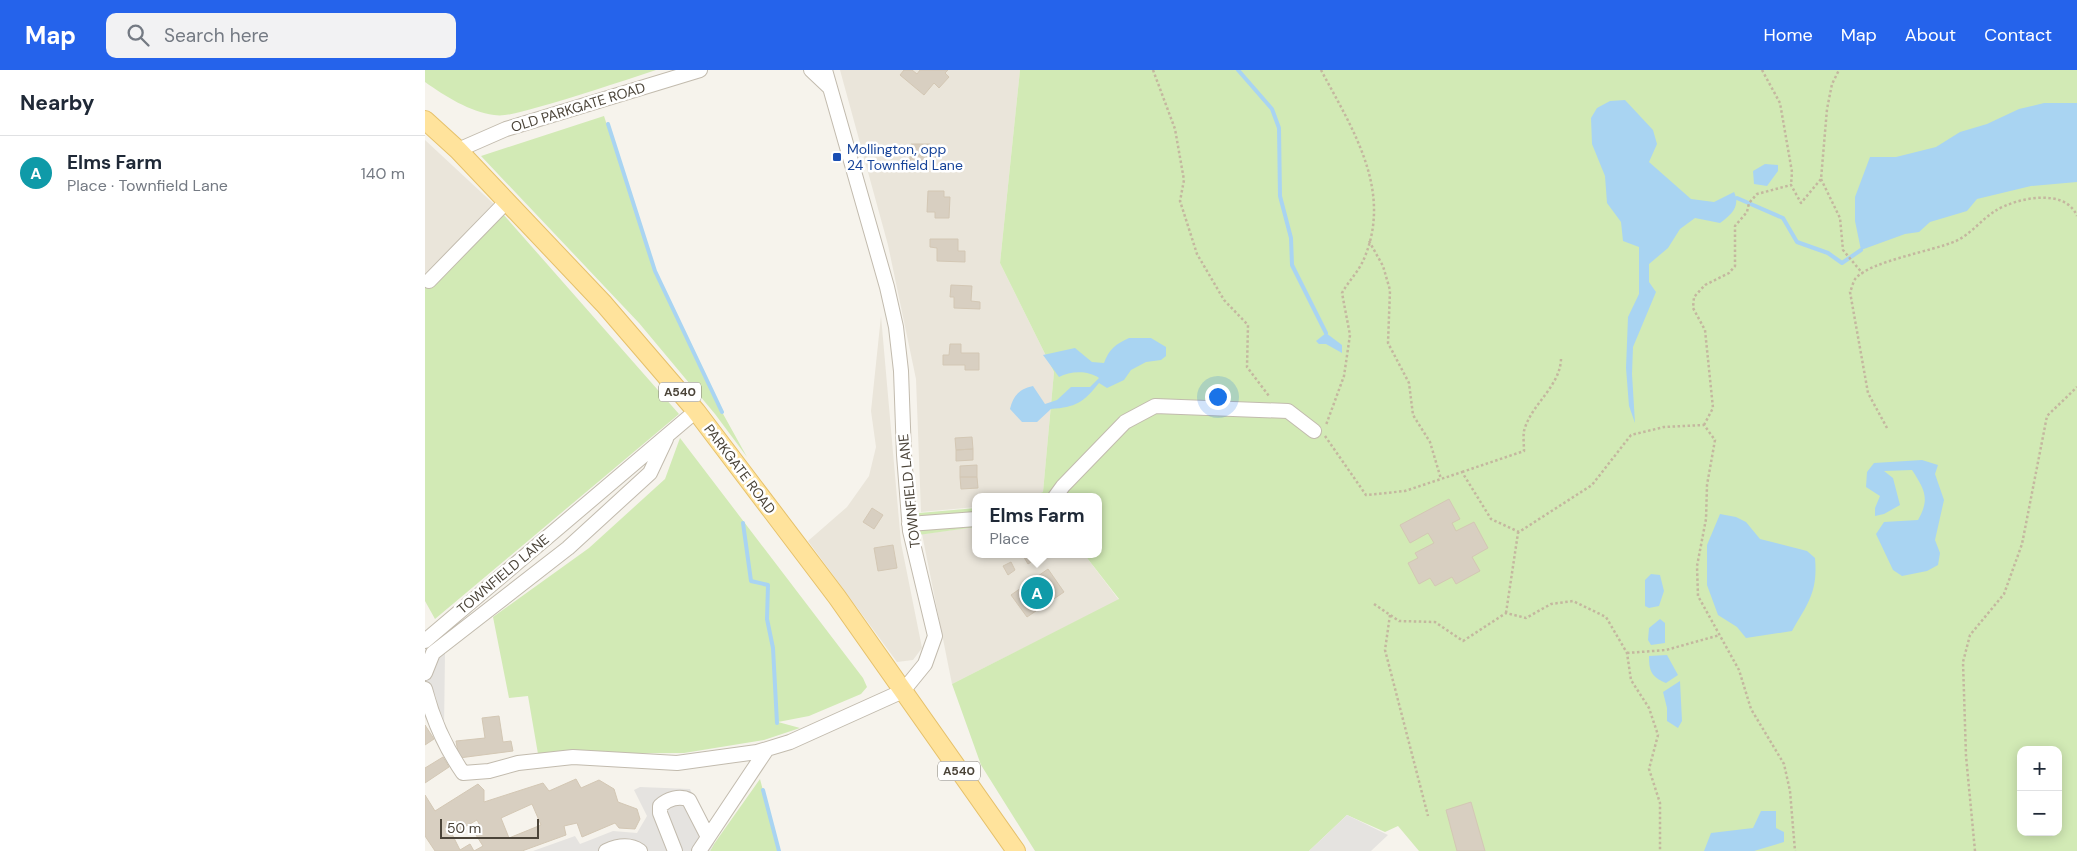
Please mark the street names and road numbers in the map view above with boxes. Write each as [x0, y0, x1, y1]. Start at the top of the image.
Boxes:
street label: OLD PARKGATE ROAD [509, 78, 647, 136]
road number: A540 [659, 383, 701, 402]
street label: PARKGATE ROAD [700, 421, 780, 517]
street label: TOWNFIELD LANE [894, 433, 924, 549]
street label: TOWNFIELD LANE [453, 530, 553, 618]
road number: A540 [938, 761, 980, 780]

